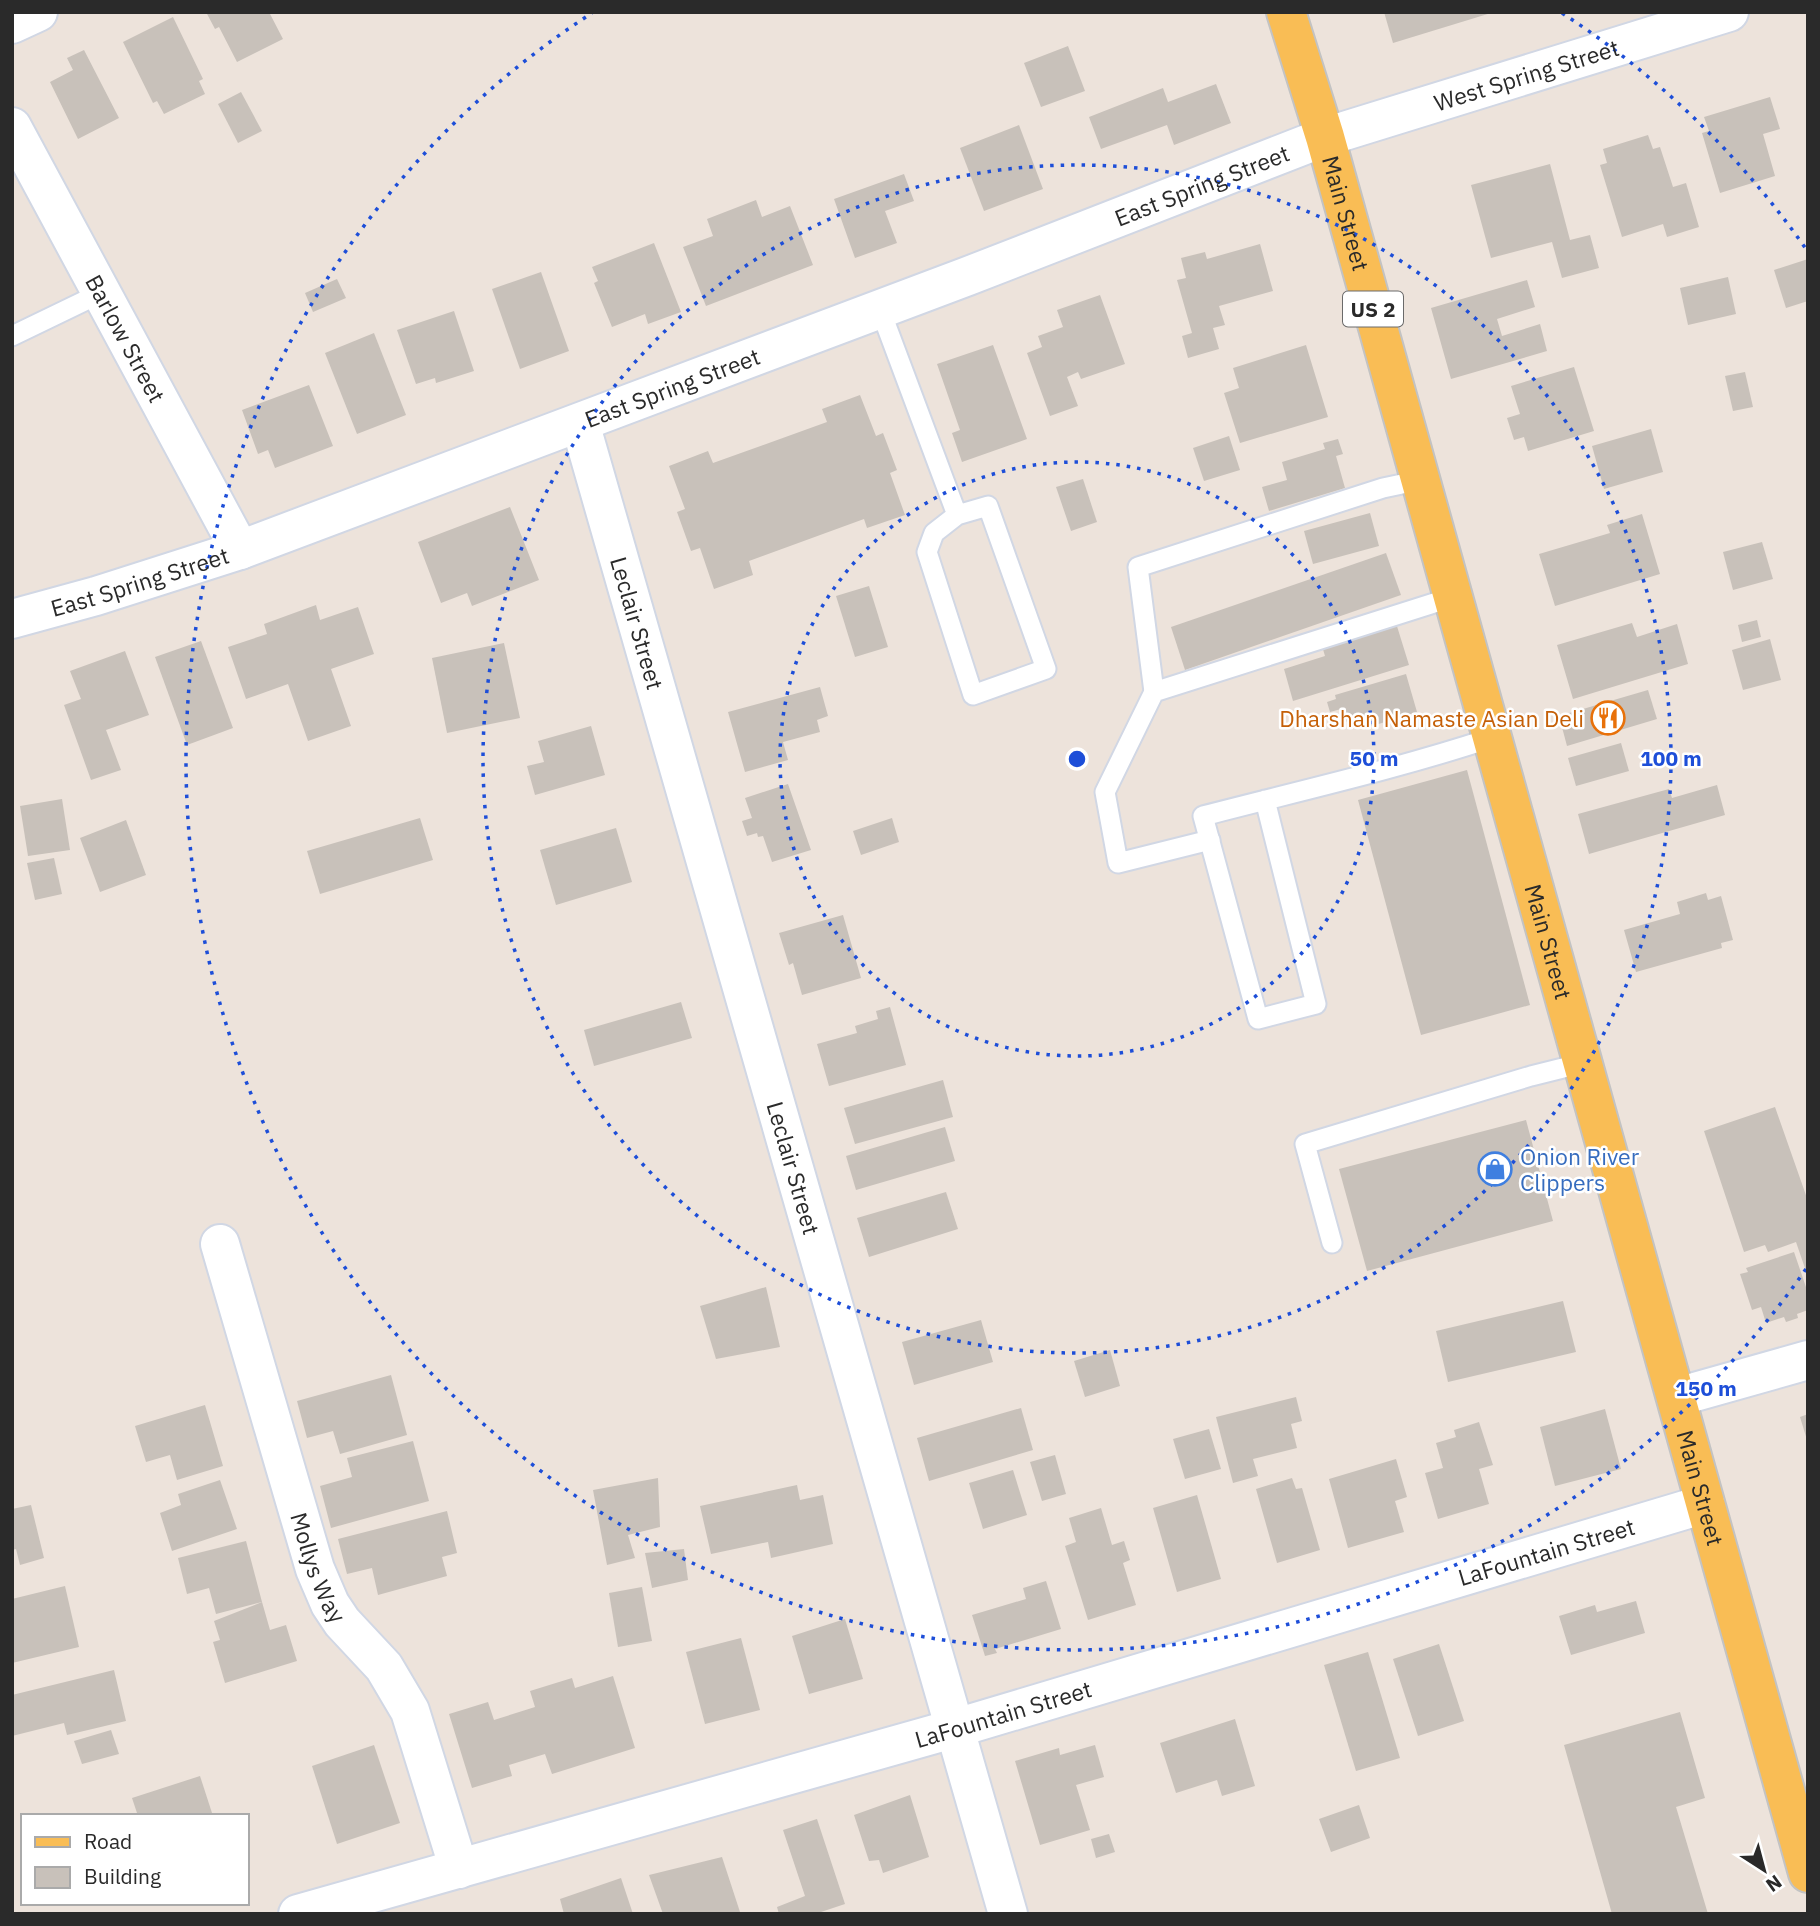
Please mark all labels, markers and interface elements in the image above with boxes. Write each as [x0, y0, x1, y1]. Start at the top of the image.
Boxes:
street label: West Spring Street [1430, 32, 1623, 117]
street label: East Spring Street [1110, 137, 1293, 233]
street label: Main Street [1316, 152, 1377, 274]
street label: Barlow Street [79, 269, 173, 407]
road number: US 2 [1343, 292, 1403, 326]
street label: East Spring Street [580, 341, 764, 434]
street label: East Spring Street [47, 540, 232, 623]
street label: Leclair Street [604, 553, 671, 693]
restaurant icon: Dharshan Namaste Asian Deli [1589, 699, 1627, 737]
place label: Dharshan Namaste Asian Deli [1279, 703, 1584, 733]
text: 50 m [1350, 744, 1398, 772]
text: 100 m [1640, 744, 1702, 772]
centre of rings [1065, 747, 1089, 771]
street label: Main Street [1519, 880, 1579, 1003]
street label: Leclair Street [761, 1098, 827, 1238]
place label: Onion River Clippers [1520, 1141, 1640, 1197]
shop icon: Onion River Clippers [1476, 1150, 1514, 1188]
text: 150 m [1675, 1374, 1737, 1402]
street label: Main Street [1670, 1427, 1731, 1549]
street label: Mollys Way [284, 1509, 353, 1629]
street label: LaFountain Street [1454, 1511, 1638, 1592]
street label: LaFountain Street [911, 1673, 1095, 1754]
legend [21, 1814, 248, 1905]
text: Road [84, 1827, 132, 1855]
north arrow [1729, 1835, 1799, 1905]
text: Building [84, 1862, 161, 1890]
text: N [1761, 1870, 1787, 1898]

